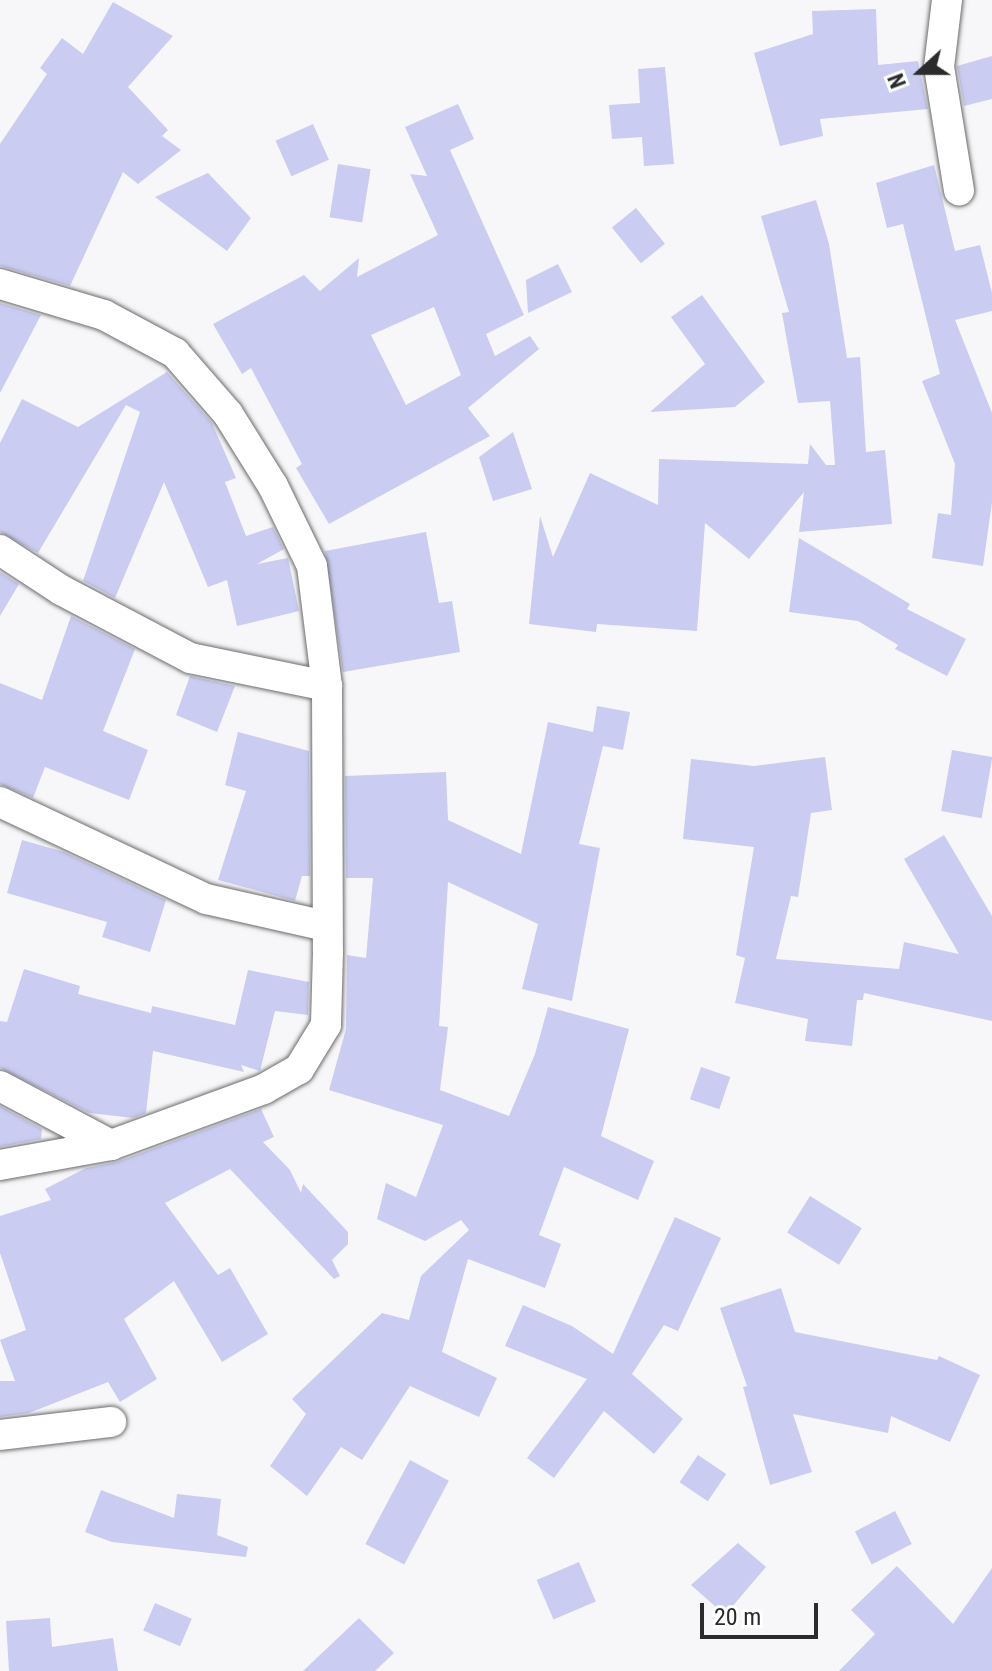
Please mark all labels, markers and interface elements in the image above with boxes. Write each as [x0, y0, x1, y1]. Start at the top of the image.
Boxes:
north arrow [880, 32, 960, 112]
text: N [883, 70, 911, 92]
scale bar [704, 1587, 822, 1637]
text: 20 m [714, 1603, 761, 1631]

